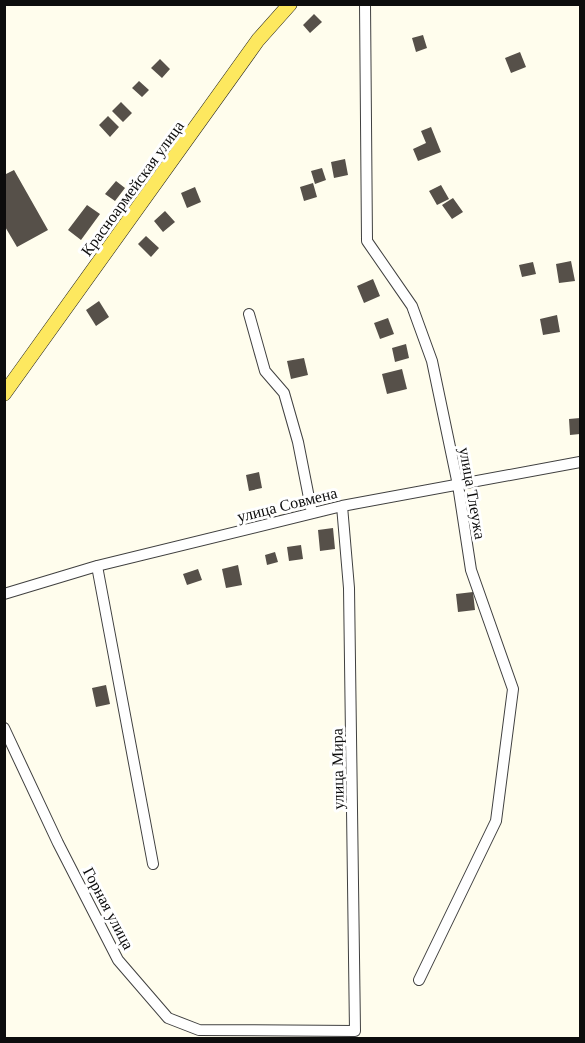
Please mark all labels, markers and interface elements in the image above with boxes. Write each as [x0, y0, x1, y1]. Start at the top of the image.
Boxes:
street label: Красноармейская улица [78, 117, 188, 260]
street label: улица Тлеужа [455, 446, 489, 541]
street label: улица Совмена [235, 484, 339, 526]
street label: улица Мира [328, 728, 348, 810]
street label: Горная улица [79, 864, 137, 953]

